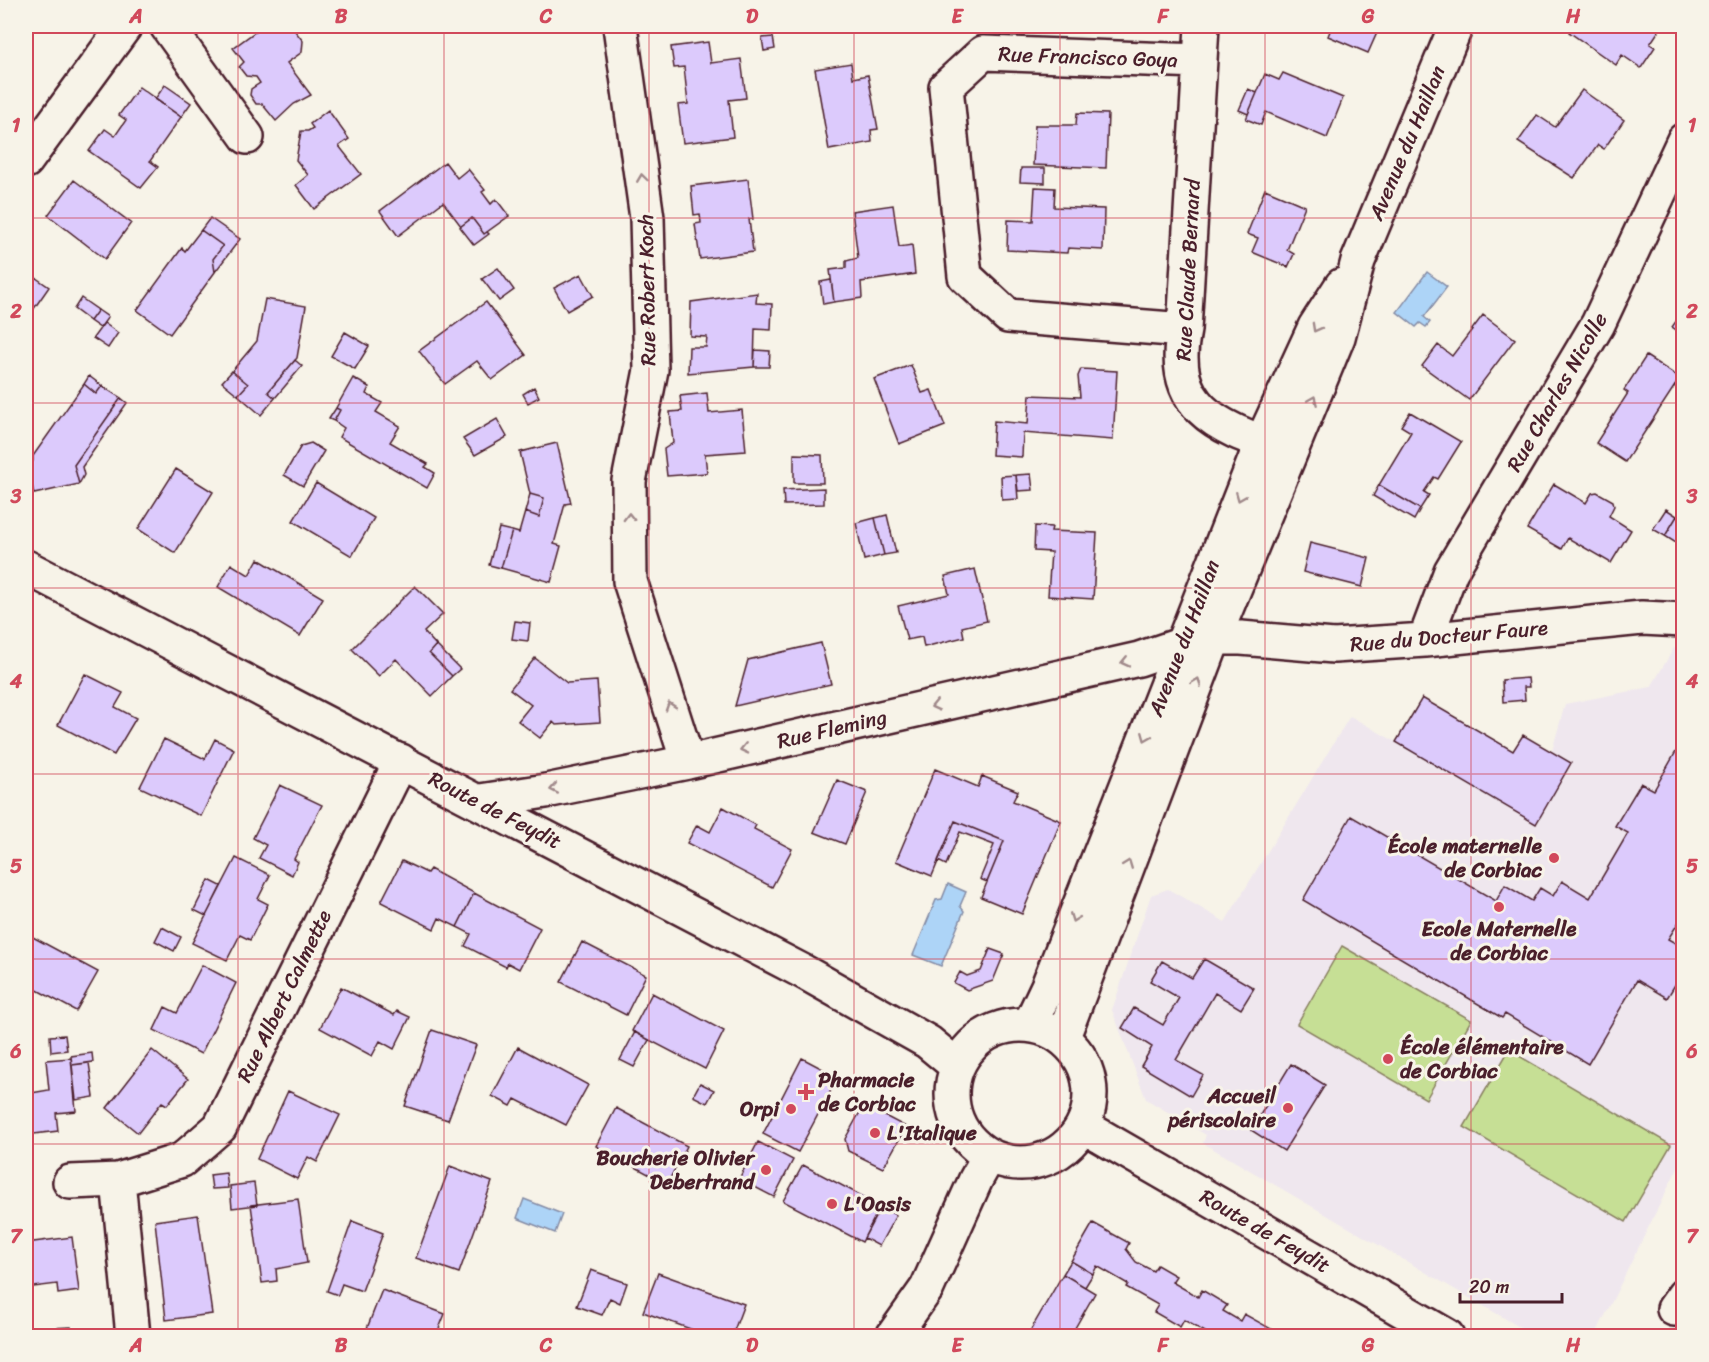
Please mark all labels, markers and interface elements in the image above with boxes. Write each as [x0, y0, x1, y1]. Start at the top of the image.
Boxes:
text: A [128, 0, 143, 34]
text: B [335, 0, 348, 34]
text: C [539, 0, 553, 34]
text: D [746, 0, 759, 34]
text: E [951, 0, 964, 34]
text: F [1157, 0, 1170, 34]
text: G [1361, 0, 1375, 34]
text: H [1565, 0, 1581, 34]
street label: Rue Francisco Goya [998, 35, 1179, 79]
street label: Avenue du Haillan [1357, 59, 1457, 227]
text: 1 [12, 108, 21, 143]
text: 1 [1688, 108, 1697, 143]
one-way arrow [636, 173, 648, 183]
street label: Rue Claude Bernard [1164, 176, 1212, 362]
street label: Rue Robert Koch [627, 214, 667, 366]
text: 2 [9, 294, 22, 329]
text: 2 [1685, 294, 1698, 329]
street label: Rue Charles Nicolle [1496, 305, 1618, 479]
one-way arrow [1312, 322, 1323, 332]
one-way arrow [1306, 395, 1318, 406]
text: 3 [10, 479, 22, 514]
text: 3 [1686, 479, 1698, 514]
one-way arrow [1235, 490, 1247, 501]
one-way arrow [623, 513, 635, 522]
street label: Avenue du Haillan [1136, 554, 1231, 723]
street label: Rue du Docteur Faure [1349, 608, 1549, 664]
one-way arrow [1120, 655, 1130, 668]
text: 4 [9, 664, 23, 699]
text: 4 [1685, 664, 1699, 699]
one-way arrow [1190, 677, 1202, 688]
street label: Rue Fleming [773, 698, 891, 760]
one-way arrow [930, 698, 940, 711]
one-way arrow [665, 701, 677, 712]
one-way arrow [1141, 730, 1153, 741]
one-way arrow [740, 742, 750, 755]
street label: Route de Feydit [421, 760, 569, 860]
one-way arrow [549, 782, 559, 795]
place label: École maternelle de Corbiac [1387, 827, 1543, 889]
text: 5 [10, 849, 22, 884]
text: 5 [1686, 849, 1698, 884]
marker: École maternelle de Corbiac [1547, 851, 1561, 865]
one-way arrow [1121, 859, 1133, 870]
marker: Ecole Maternelle de Corbiac [1492, 900, 1506, 914]
street label: Rue Albert Calmette [226, 903, 342, 1089]
place label: Ecole Maternelle de Corbiac [1422, 910, 1577, 972]
one-way arrow [1069, 912, 1081, 923]
place label: École élémentaire de Corbiac [1400, 1028, 1565, 1090]
text: 6 [9, 1034, 22, 1069]
text: 6 [1685, 1034, 1698, 1069]
marker: École élémentaire de Corbiac [1381, 1052, 1395, 1066]
place label: Pharmacie de Corbiac [818, 1061, 916, 1123]
place label: Accueil périscolaire [1166, 1077, 1277, 1139]
marker: Pharmacie de Corbiac [799, 1085, 813, 1099]
place label: Orpi [740, 1090, 780, 1128]
marker: Accueil périscolaire [1281, 1101, 1295, 1115]
marker: Orpi [784, 1102, 798, 1116]
place label: L'Italique [887, 1114, 977, 1152]
marker: L'Italique [868, 1126, 882, 1140]
place label: Boucherie Olivier Debertrand [596, 1139, 756, 1201]
marker: Boucherie Olivier Debertrand [759, 1163, 773, 1177]
street label: Route de Feydit [1192, 1178, 1338, 1284]
place label: L'Oasis [844, 1185, 911, 1223]
marker: L'Oasis [825, 1197, 839, 1211]
text: 7 [10, 1219, 23, 1254]
text: 7 [1686, 1219, 1699, 1254]
scale bar [1460, 1266, 1562, 1304]
text: 20 m [1469, 1271, 1509, 1303]
text: A [128, 1328, 143, 1362]
text: B [335, 1328, 348, 1362]
text: C [539, 1328, 553, 1362]
text: D [746, 1328, 759, 1362]
text: E [951, 1328, 964, 1362]
text: F [1157, 1328, 1170, 1362]
text: G [1361, 1328, 1375, 1362]
text: H [1565, 1328, 1581, 1362]

